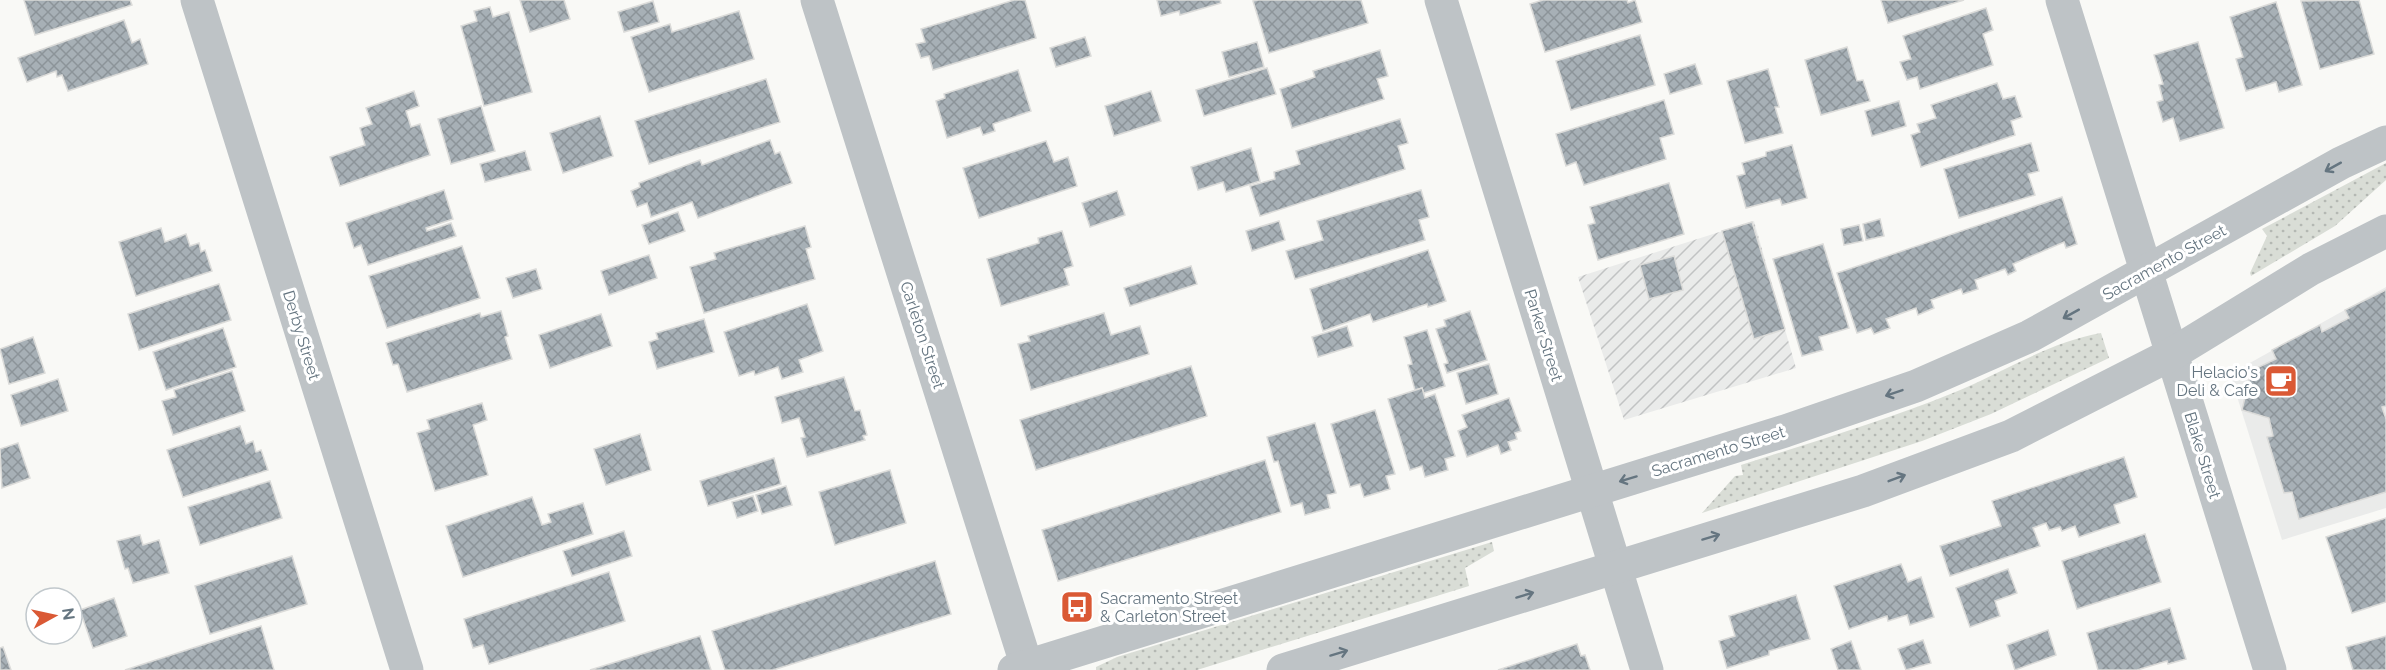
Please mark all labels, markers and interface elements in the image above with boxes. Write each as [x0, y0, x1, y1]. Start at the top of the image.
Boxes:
one-way arrow [2325, 162, 2342, 174]
street label: Sacramento Street [2099, 220, 2230, 304]
street label: Carleton Street [896, 279, 949, 392]
street label: Parker Street [1521, 287, 1567, 384]
street label: Derby Street [279, 288, 324, 383]
one-way arrow [2063, 308, 2080, 320]
place label: Helacio's Deli & Cafe [2176, 363, 2258, 400]
cafe icon: Helacio's Deli & Cafe [2263, 363, 2299, 399]
one-way arrow [1885, 389, 1904, 400]
street label: Blake Street [2180, 410, 2225, 501]
street label: Sacramento Street [1649, 422, 1788, 481]
one-way arrow [1887, 472, 1906, 483]
one-way arrow [1619, 474, 1638, 485]
one-way arrow [1701, 531, 1720, 542]
north arrow [24, 586, 84, 646]
bus stop icon: Sacramento Street & Carleton Street [1059, 589, 1095, 625]
place label: Sacramento Street & Carleton Street [1100, 589, 1239, 626]
one-way arrow [1515, 589, 1534, 600]
text: N [58, 607, 79, 621]
one-way arrow [1329, 647, 1348, 658]

